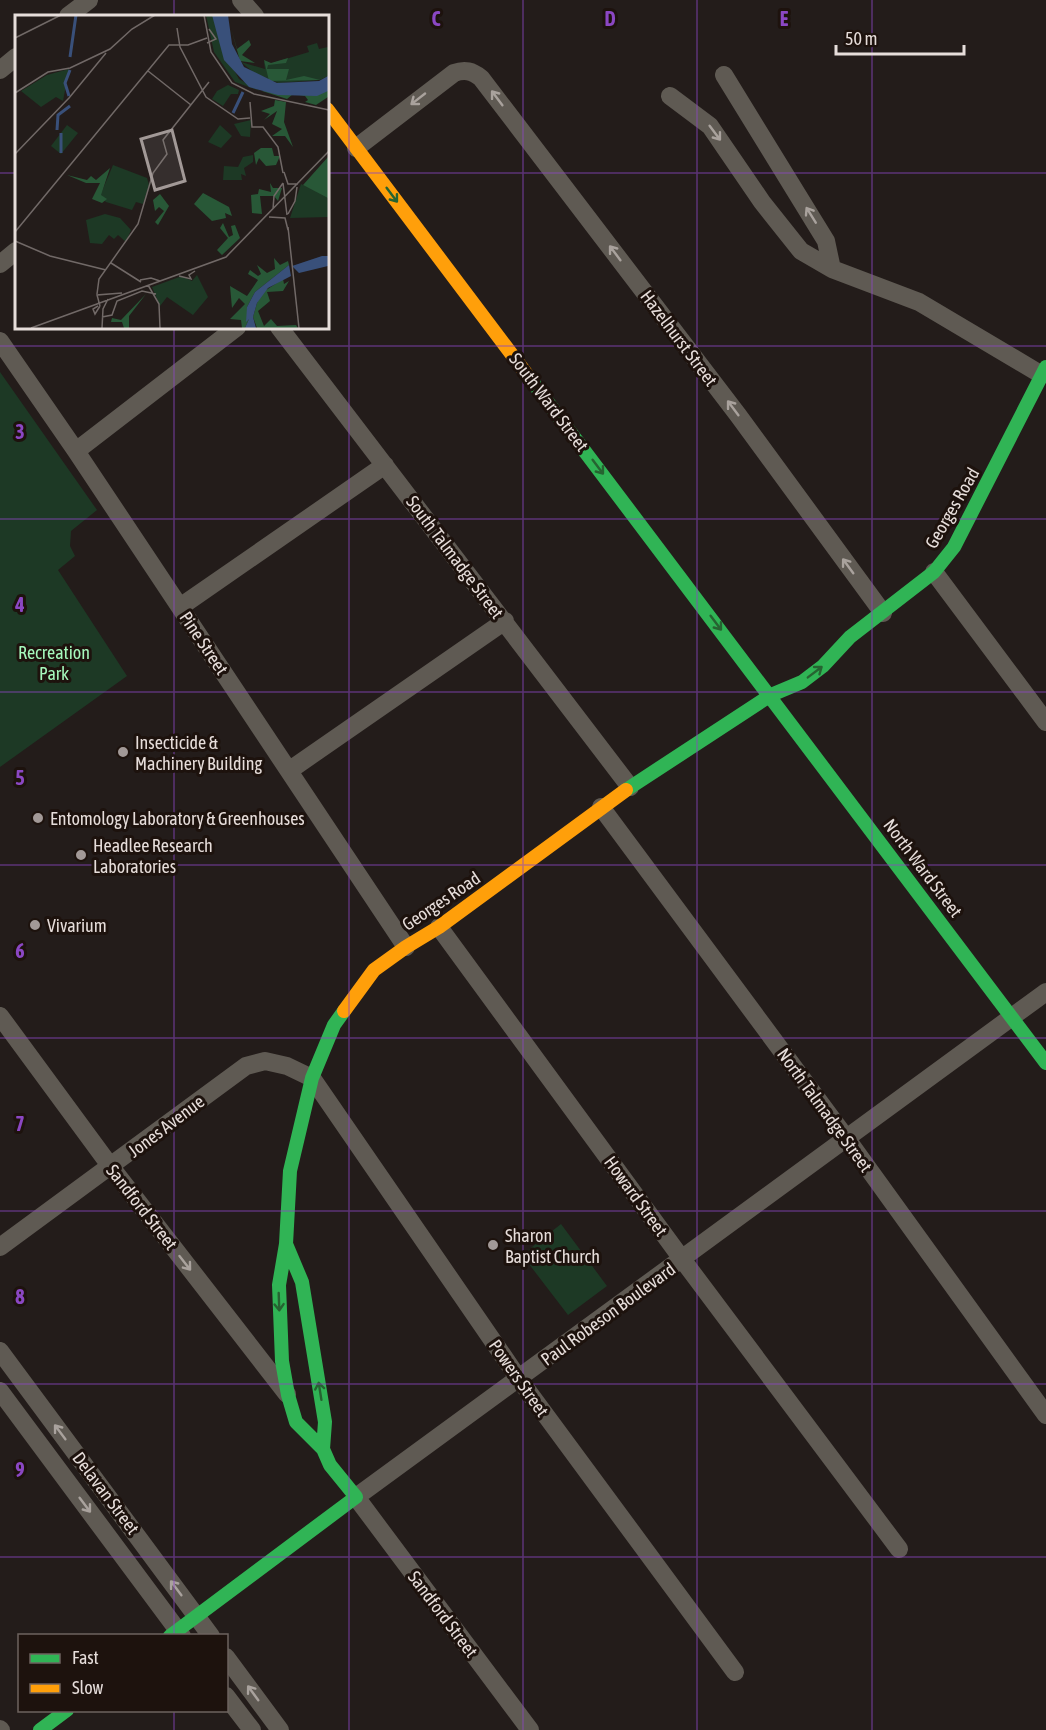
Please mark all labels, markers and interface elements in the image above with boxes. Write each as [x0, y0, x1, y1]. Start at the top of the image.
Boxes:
text: C [432, 7, 441, 30]
text: D [604, 7, 616, 30]
text: E [780, 7, 789, 30]
inset map [15, 15, 328, 328]
scale bar [836, 18, 964, 56]
text: 50 m [845, 28, 877, 49]
one-way arrow [490, 90, 503, 106]
one-way arrow [410, 93, 426, 106]
one-way arrow [709, 125, 721, 141]
one-way arrow [385, 186, 398, 202]
one-way arrow [804, 207, 816, 224]
one-way arrow [608, 245, 621, 261]
street label: Hazelhurst Street [636, 286, 722, 390]
street label: South Ward Street [505, 349, 593, 455]
one-way arrow [727, 401, 739, 417]
text: 3 [15, 420, 25, 443]
one-way arrow [592, 459, 604, 475]
street label: Georges Road [921, 464, 983, 552]
street label: South Talmadge Street [402, 491, 508, 623]
one-way arrow [842, 558, 854, 574]
text: 4 [14, 593, 25, 616]
street label: Pine Street [175, 608, 233, 678]
one-way arrow [709, 614, 722, 630]
park label: Recreation Park [18, 642, 90, 684]
one-way arrow [806, 666, 822, 678]
place label: Insecticide & Machinery Building [135, 732, 262, 774]
marker: Insecticide & Machinery Building [116, 745, 130, 759]
text: 5 [15, 766, 25, 789]
place label: Entomology Laboratory & Greenhouses [50, 808, 305, 829]
marker: Entomology Laboratory & Greenhouses [31, 811, 45, 825]
street label: North Ward Street [879, 815, 967, 921]
place label: Headlee Research Laboratories [93, 835, 213, 877]
marker: Headlee Research Laboratories [74, 848, 88, 862]
street label: Georges Road [398, 867, 484, 935]
place label: Vivarium [47, 915, 107, 936]
marker: Vivarium [28, 918, 42, 932]
text: 6 [15, 939, 25, 962]
street label: North Talmadge Street [773, 1044, 877, 1176]
street label: Jones Avenue [124, 1091, 208, 1161]
text: 7 [15, 1112, 25, 1135]
street label: Howard Street [600, 1152, 672, 1240]
street label: Sandford Street [102, 1160, 182, 1254]
place label: Sharon Baptist Church [505, 1225, 600, 1267]
marker: Sharon Baptist Church [486, 1238, 500, 1252]
one-way arrow [179, 1254, 192, 1270]
street label: Paul Robeson Boulevard [537, 1258, 679, 1370]
text: 8 [15, 1285, 25, 1308]
one-way arrow [274, 1291, 285, 1311]
street label: Powers Street [485, 1335, 553, 1421]
one-way arrow [314, 1381, 325, 1401]
one-way arrow [54, 1424, 67, 1440]
street label: Delavan Street [68, 1448, 144, 1538]
text: 9 [15, 1458, 25, 1481]
one-way arrow [79, 1497, 92, 1513]
street label: Sandford Street [404, 1567, 482, 1661]
one-way arrow [170, 1581, 183, 1597]
legend [18, 1634, 228, 1712]
text: Fast [72, 1647, 99, 1668]
text: Slow [72, 1677, 103, 1698]
one-way arrow [247, 1686, 260, 1702]

